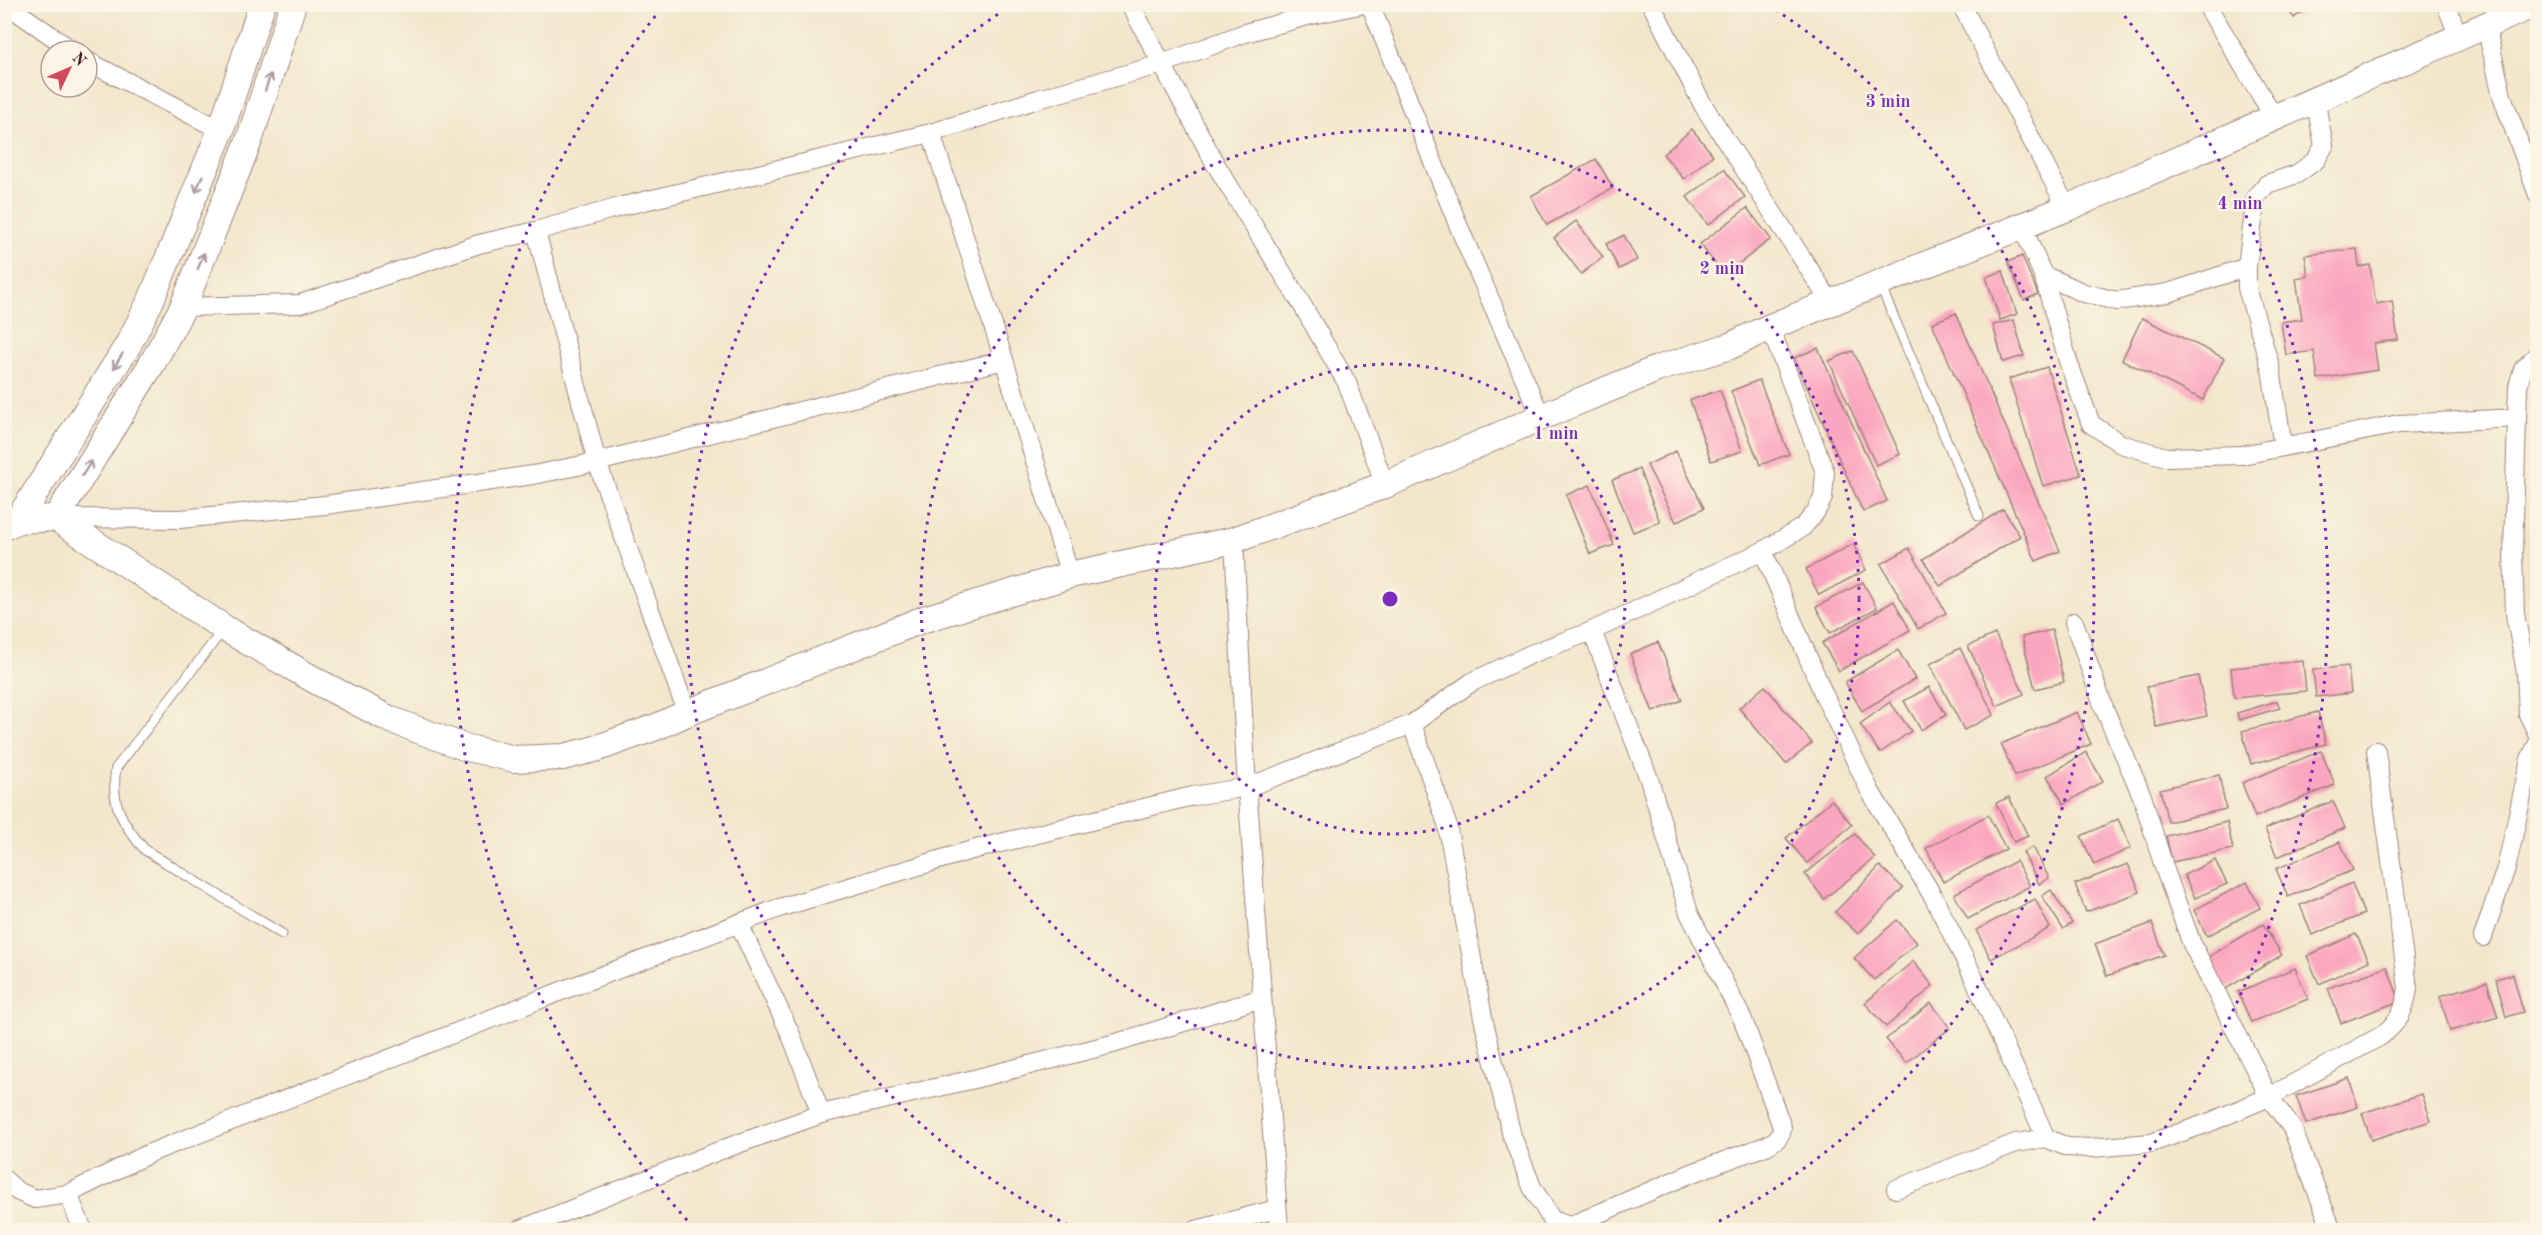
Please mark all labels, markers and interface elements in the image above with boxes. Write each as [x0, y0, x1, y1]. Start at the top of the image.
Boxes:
north arrow [39, 39, 99, 99]
text: N [68, 50, 89, 70]
one-way arrow [263, 73, 274, 92]
text: 3 min [1865, 93, 1911, 111]
one-way arrow [193, 175, 204, 193]
text: 4 min [2217, 195, 2263, 213]
one-way arrow [197, 252, 208, 271]
text: 2 min [1699, 260, 1745, 278]
one-way arrow [111, 352, 123, 369]
text: 1 min [1533, 425, 1579, 443]
one-way arrow [82, 460, 94, 477]
centre of rings [1380, 589, 1400, 609]

